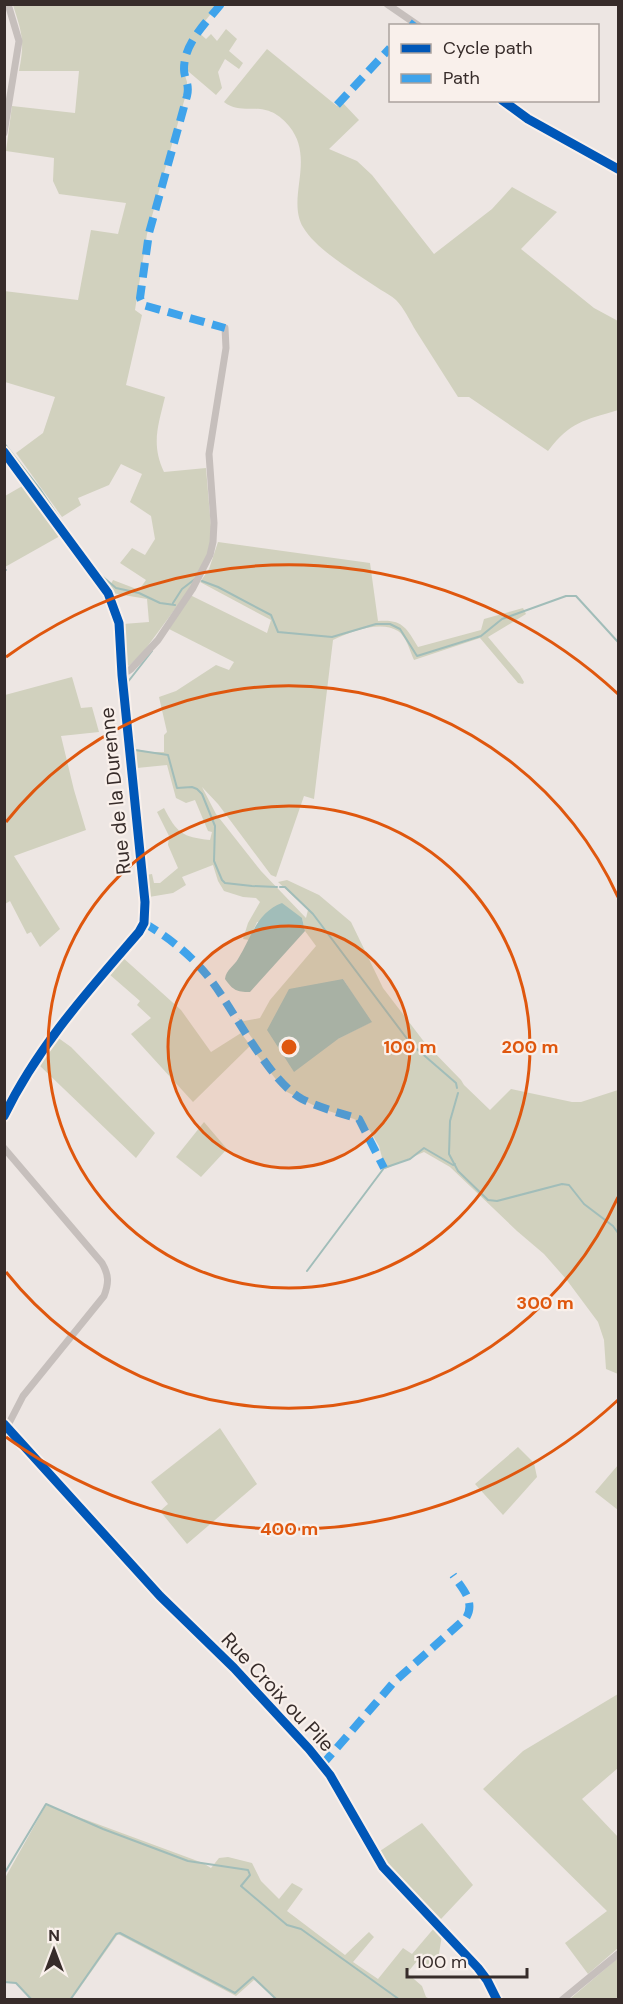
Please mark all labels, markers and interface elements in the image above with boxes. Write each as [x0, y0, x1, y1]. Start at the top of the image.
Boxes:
legend [389, 24, 599, 102]
text: Cycle path [443, 36, 533, 60]
text: Path [443, 66, 480, 90]
street label: Rue de la Durenne [93, 706, 137, 876]
text: 100 m [383, 1035, 437, 1059]
text: 200 m [502, 1035, 558, 1059]
centre of rings [279, 1037, 299, 1057]
text: 300 m [516, 1291, 574, 1315]
text: 400 m [260, 1517, 318, 1541]
street label: Rue Croix ou Pile [216, 1627, 340, 1757]
north arrow [24, 1920, 84, 1980]
text: N [48, 1925, 60, 1946]
scale bar [407, 1941, 527, 1979]
text: 100 m [416, 1950, 467, 1974]

